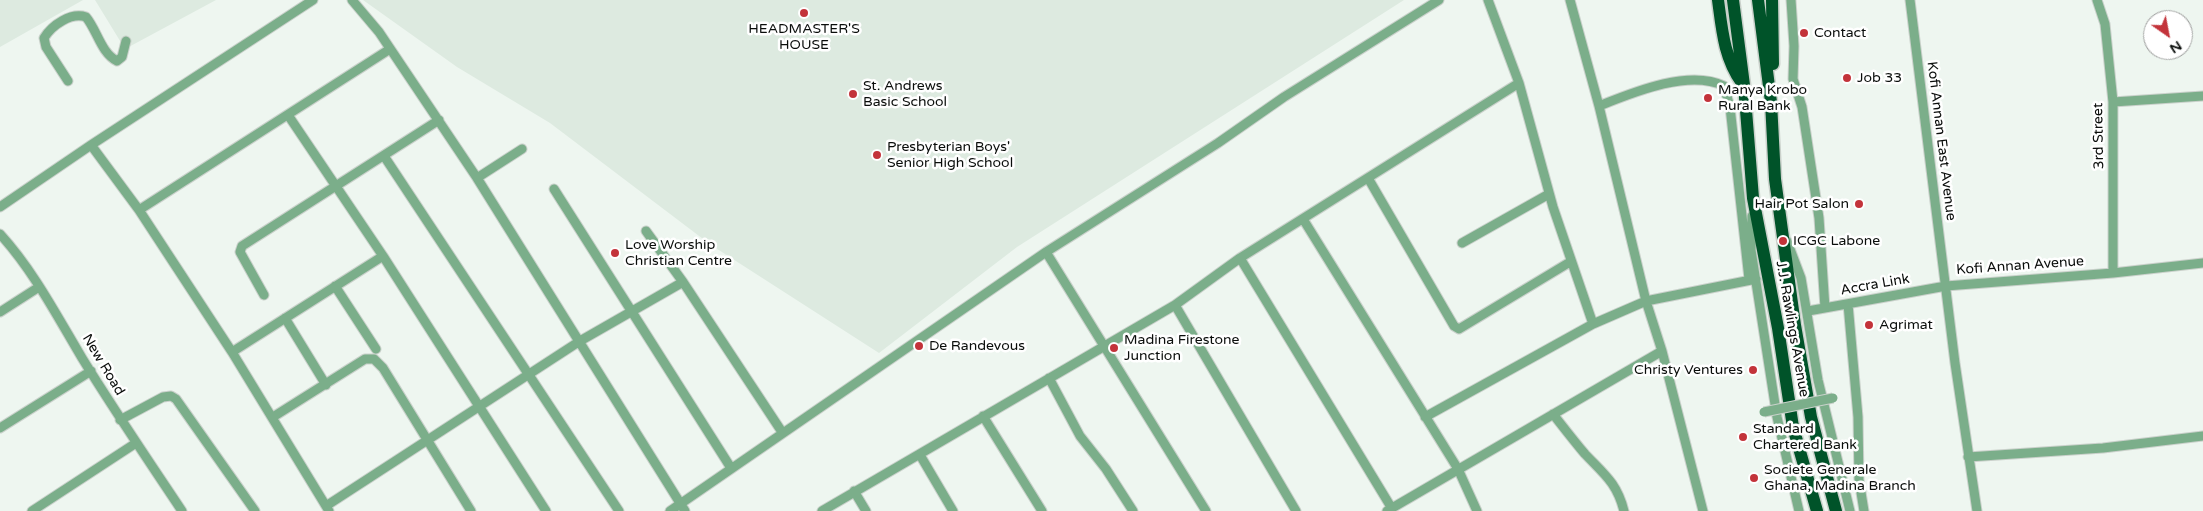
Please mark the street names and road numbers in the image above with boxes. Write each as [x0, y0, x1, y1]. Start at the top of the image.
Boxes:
street label: Kofi Annan East Avenue [1923, 60, 1959, 222]
street label: 3rd Street [2090, 103, 2108, 169]
street label: Kofi Annan Avenue [1956, 253, 2084, 279]
street label: J.J. Rawlings Avenue [1772, 260, 1812, 398]
street label: Accra Link [1839, 271, 1911, 299]
street label: New Road [78, 331, 128, 399]

